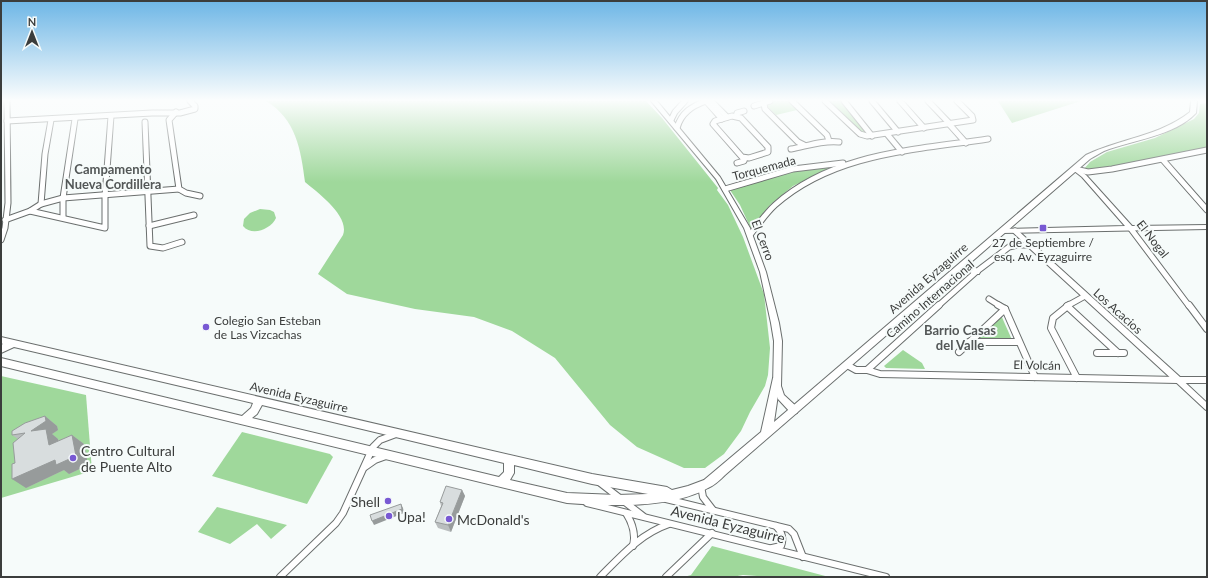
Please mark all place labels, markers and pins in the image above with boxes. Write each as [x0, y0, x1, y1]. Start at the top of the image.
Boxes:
marker: 27 de Septiembre / esq. Av. Eyzaguirre [1038, 223, 1048, 233]
place label: 27 de Septiembre / esq. Av. Eyzaguirre [992, 235, 1094, 264]
place label: Colegio San Esteban de Las Vizcachas [214, 313, 321, 342]
marker: Colegio San Esteban de Las Vizcachas [201, 322, 211, 332]
place label: Centro Cultural de Puente Alto [81, 442, 175, 475]
marker: Centro Cultural de Puente Alto [68, 453, 78, 463]
place label: Shell [351, 493, 380, 510]
marker: Shell [383, 496, 393, 506]
place label: Upa! [397, 508, 426, 525]
marker: Upa! [384, 511, 394, 521]
place label: McDonald's [457, 511, 530, 528]
marker: McDonald's [444, 514, 454, 524]

